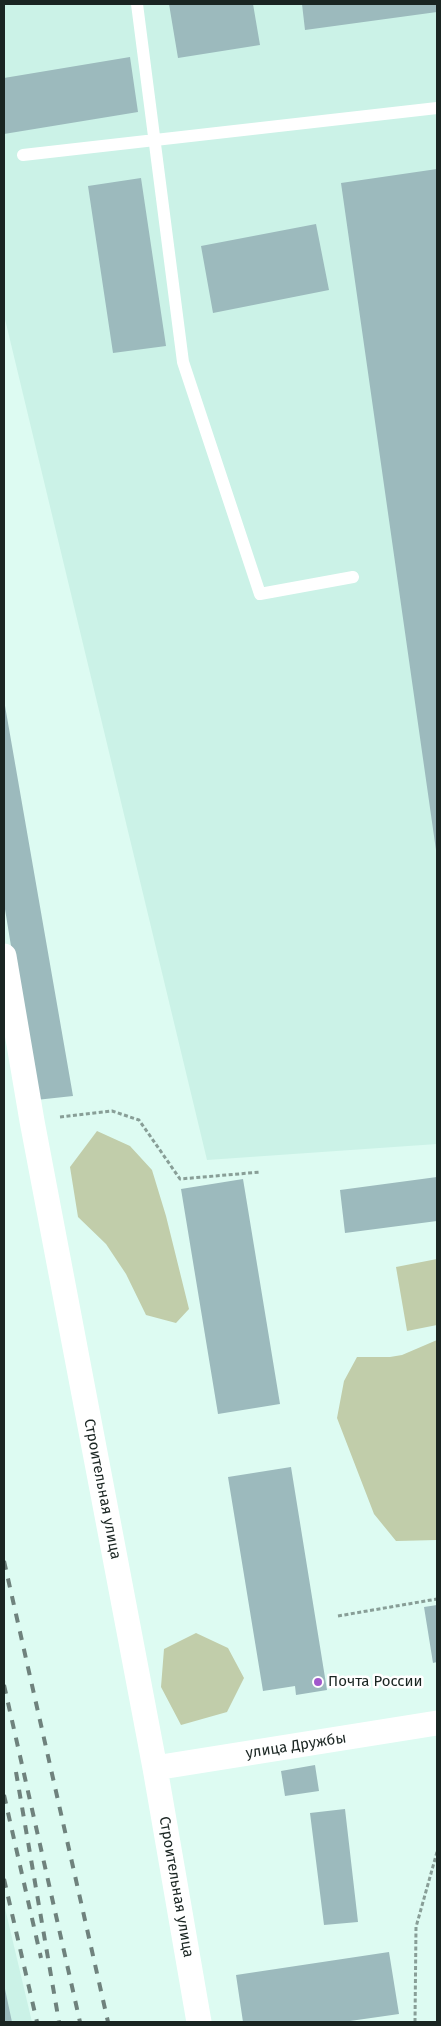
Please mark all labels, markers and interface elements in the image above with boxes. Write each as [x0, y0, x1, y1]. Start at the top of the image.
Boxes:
street label: Строительная улица [80, 1417, 124, 1561]
place label: Почта России [328, 1673, 423, 1691]
marker: Почта России [312, 1676, 324, 1688]
street label: улица Дружбы [244, 1729, 348, 1763]
street label: Строительная улица [155, 1815, 197, 1959]

